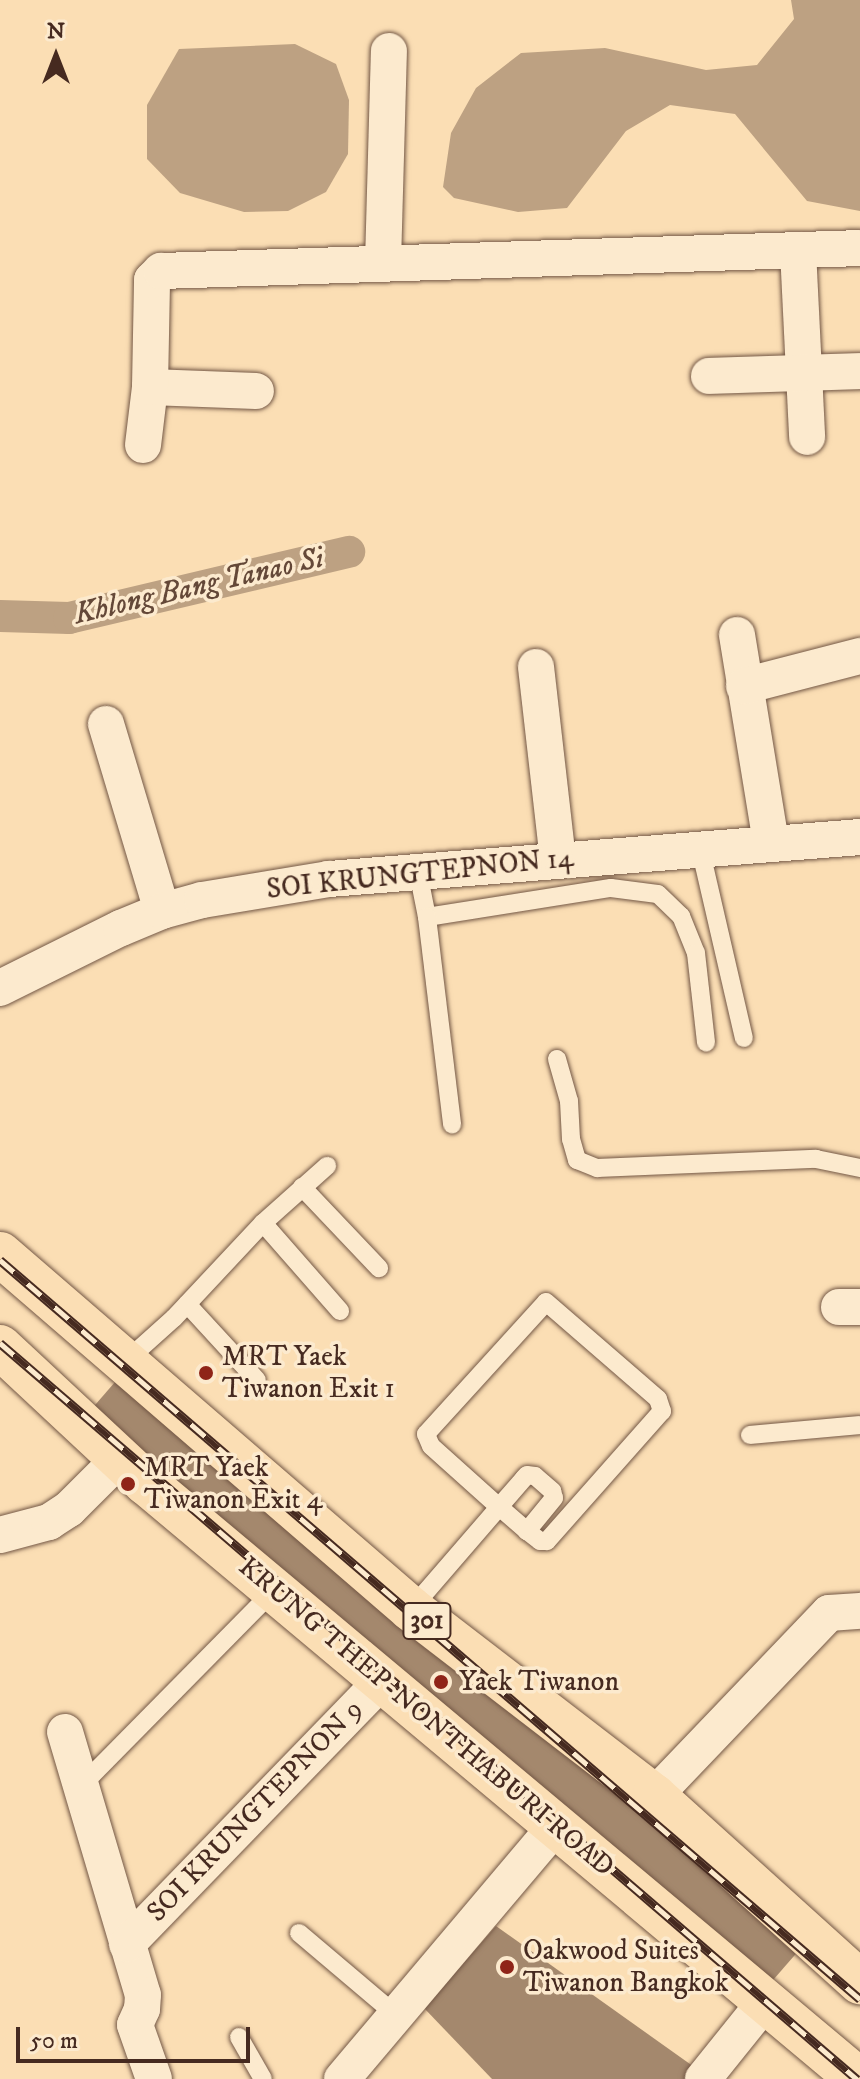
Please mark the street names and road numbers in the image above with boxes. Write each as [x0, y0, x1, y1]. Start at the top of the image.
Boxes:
street label: SOI KRUNGTEPNON 14 [265, 841, 575, 907]
street label: KRUNG THEP-NONTHABURI ROAD [231, 1550, 621, 1884]
road number: 301 [401, 1599, 453, 1643]
street label: SOI KRUNGTEPNON 9 [140, 1693, 370, 1929]

